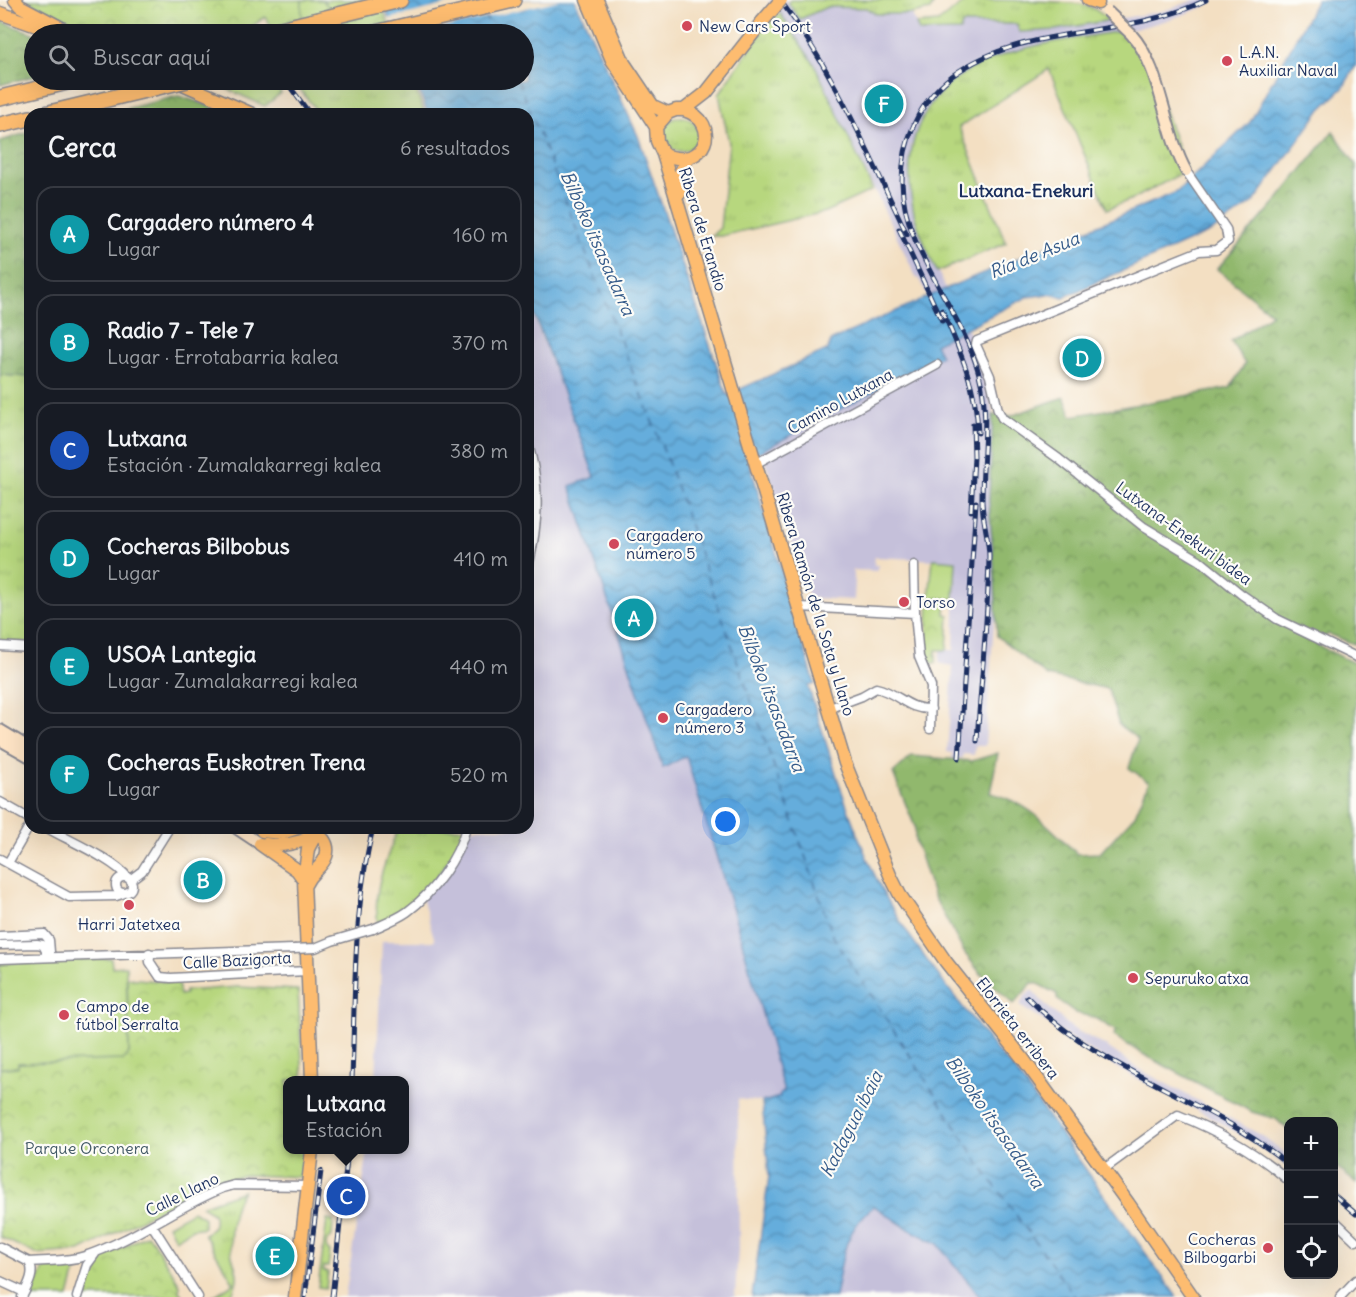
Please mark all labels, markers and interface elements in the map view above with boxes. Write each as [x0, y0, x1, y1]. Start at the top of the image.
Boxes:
place label: New Cars Sport [699, 16, 812, 36]
marker: New Cars Sport [680, 19, 694, 33]
search box [24, 24, 534, 90]
icon: search [45, 41, 78, 74]
place label: L.A.N. Auxiliar Naval [1239, 42, 1337, 80]
text: Buscar aquí [93, 43, 210, 71]
marker: L.A.N. Auxiliar Naval [1220, 54, 1234, 68]
pin: F [864, 82, 904, 126]
text: Cerca [48, 131, 117, 164]
text: 6 resultados [400, 135, 510, 160]
street label: Ribera de Erandio [675, 165, 731, 293]
water label: Bilboko itsasadarra [556, 167, 641, 320]
district label: Lutxana-Enekuri [959, 179, 1093, 202]
text: Cargadero número 4 [107, 208, 314, 236]
text: A [63, 222, 76, 247]
text: 160 m [453, 222, 508, 247]
water label: Ría de Asua [986, 226, 1084, 283]
text: Lugar [107, 236, 160, 261]
text: Radio 7 - Tele 7 [107, 316, 254, 344]
text: B [63, 330, 76, 355]
text: 370 m [451, 330, 508, 355]
pin: D [1062, 336, 1102, 380]
text: Lugar · Errotabarria kalea [107, 344, 339, 369]
street label: Camino Lutxana [784, 364, 896, 438]
text: Lutxana [107, 424, 187, 452]
text: C [63, 438, 76, 463]
text: 380 m [450, 438, 508, 463]
text: Estación · Zumalakarregi kalea [107, 452, 381, 477]
street label: Lutxana-Enekuri bidea [1112, 477, 1256, 589]
street label: Ribera Ramón de la Sota y Llano [772, 490, 860, 718]
place label: Cargadero número 5 [626, 525, 703, 563]
text: Cocheras Bilbobus [107, 532, 290, 560]
marker: Cargadero número 5 [607, 537, 621, 551]
text: D [62, 546, 77, 571]
text: 410 m [453, 546, 508, 571]
text: Lugar [107, 560, 160, 585]
place label: Torso [916, 592, 955, 612]
marker: Torso [897, 595, 911, 609]
pin: A [614, 596, 654, 640]
water label: Bilboko itsasadarra [733, 621, 811, 777]
text: USOA Lantegia [107, 640, 256, 668]
text: E [64, 654, 75, 679]
text: 440 m [449, 654, 508, 679]
text: Lugar · Zumalakarregi kalea [107, 668, 358, 693]
place label: Cargadero número 3 [675, 699, 752, 737]
marker: Cargadero número 3 [656, 711, 670, 725]
text: Cocheras Euskotren Trena [107, 748, 366, 776]
text: F [64, 762, 75, 787]
text: 520 m [450, 762, 508, 787]
text: Lugar [107, 776, 160, 801]
your location [711, 807, 740, 836]
pin: B [184, 858, 222, 902]
marker: Harri Jatetxea [122, 898, 136, 912]
place label: Harri Jatetxea [78, 914, 180, 934]
street label: Calle Bazigorta [182, 947, 292, 973]
place label: Sepuruko atxa [1145, 968, 1249, 988]
marker: Sepuruko atxa [1126, 971, 1140, 985]
street label: Elorrieta erribera [972, 973, 1064, 1083]
place label: Campo de fútbol Serralta [76, 996, 179, 1034]
marker: Campo de fútbol Serralta [57, 1008, 71, 1022]
water label: Bilboko itsasadarra [941, 1052, 1050, 1194]
water label: Kadagua ibaia [815, 1066, 888, 1181]
popup [283, 1076, 409, 1154]
text: Lutxana [306, 1089, 386, 1117]
text: Estación [306, 1117, 382, 1142]
map controls [1284, 1117, 1338, 1279]
button: + [1284, 1117, 1338, 1171]
park label: Parque Orconera [25, 1138, 149, 1158]
street label: Calle Llano [142, 1168, 222, 1220]
button: − [1284, 1171, 1338, 1225]
pin: C [326, 1174, 366, 1218]
button: locate [1284, 1225, 1338, 1279]
place label: Cocheras Bilbogarbi [1184, 1229, 1256, 1267]
pin: E [256, 1234, 294, 1278]
marker: Cocheras Bilbogarbi [1261, 1241, 1275, 1255]

